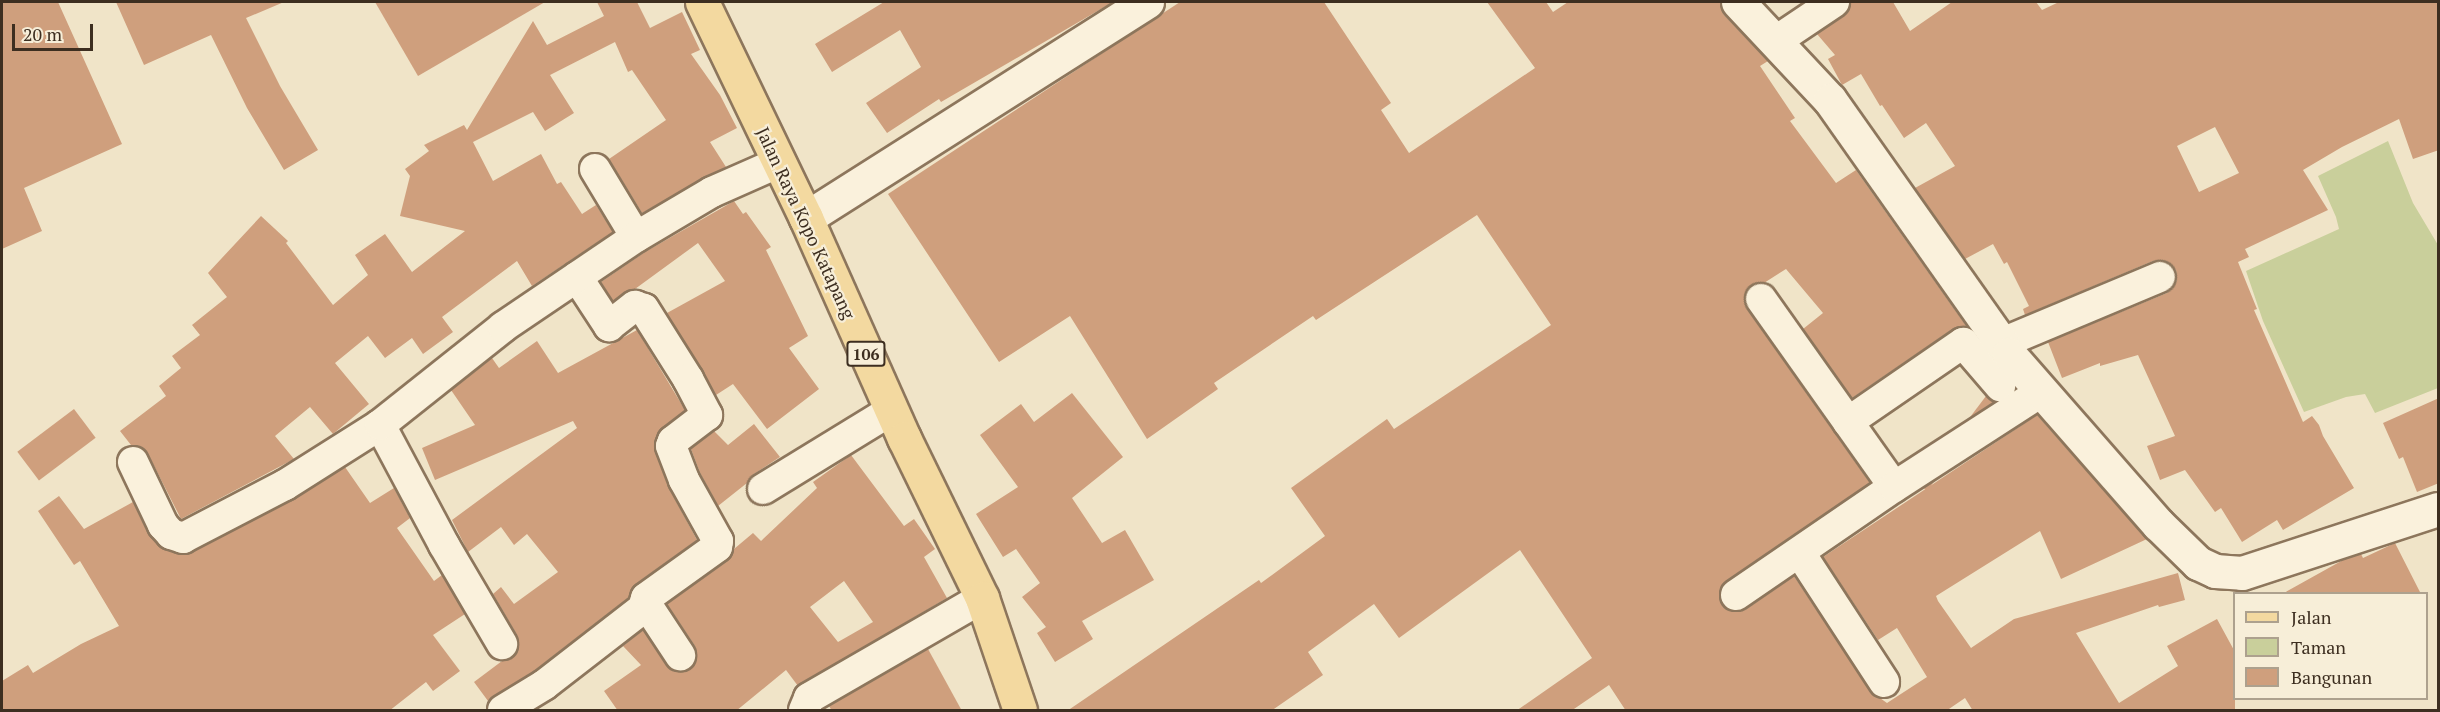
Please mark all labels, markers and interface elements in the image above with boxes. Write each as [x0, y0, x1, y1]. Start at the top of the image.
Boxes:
scale bar [15, 12, 96, 50]
text: 20 m [23, 22, 62, 46]
street label: Jalan Raya Kopo Katapang [752, 124, 860, 322]
road number: 106 [845, 341, 887, 367]
legend [2233, 592, 2428, 700]
text: Jalan [2291, 605, 2331, 629]
text: Taman [2291, 635, 2346, 659]
text: Bangunan [2291, 665, 2372, 689]

